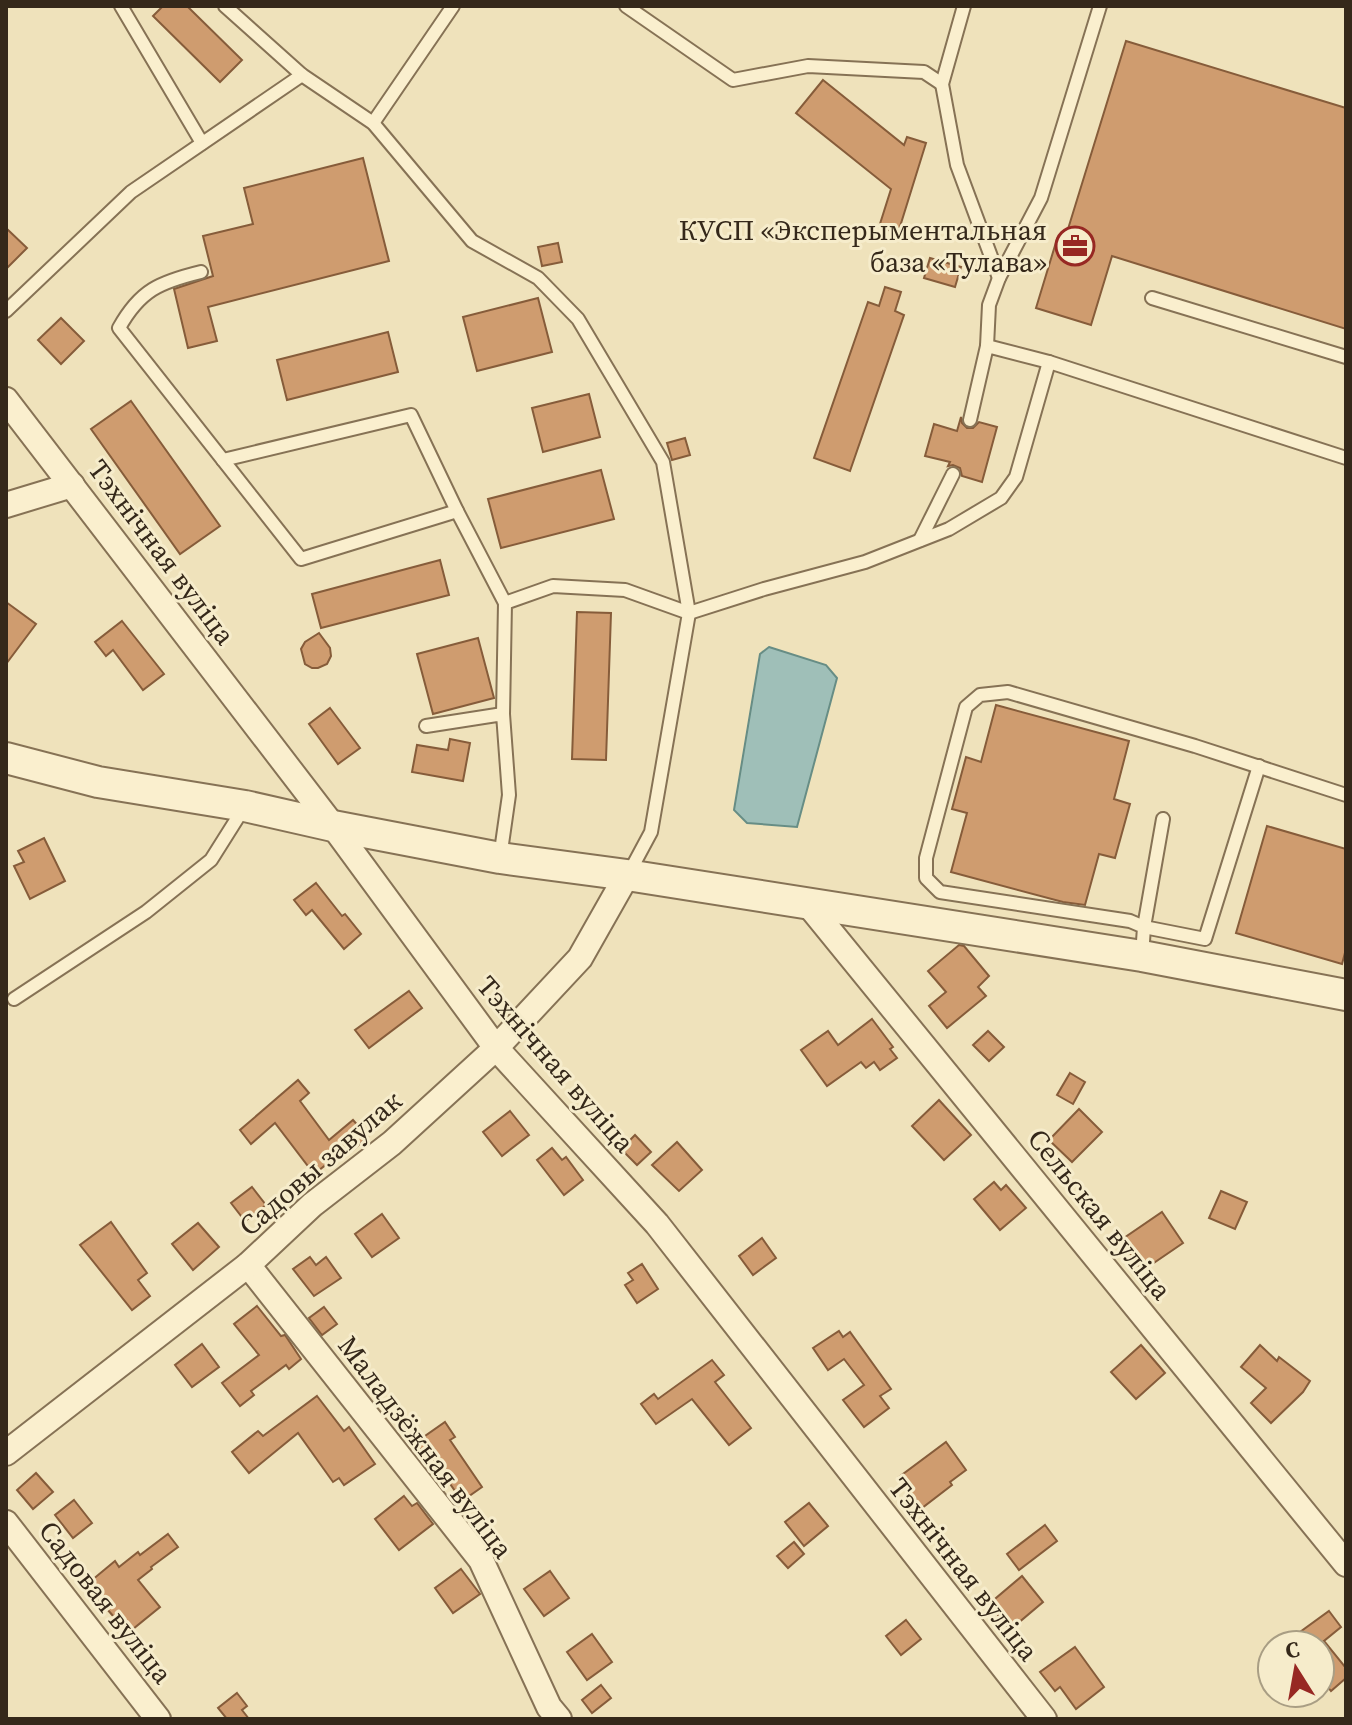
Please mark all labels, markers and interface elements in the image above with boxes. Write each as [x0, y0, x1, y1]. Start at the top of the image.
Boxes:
place label: КУСП «Эксперыментальная база «Тулава» [679, 211, 1047, 281]
office icon: КУСП «Эксперыментальная база «Тулава» [1054, 225, 1096, 267]
street label: Тэхнічная вуліца [80, 452, 245, 653]
street label: Тэхнічная вуліца [469, 967, 644, 1161]
street label: Садовы завулак [230, 1081, 410, 1244]
street label: Сельская вуліца [1019, 1121, 1181, 1308]
street label: Маладзёжная вуліца [330, 1328, 523, 1567]
street label: Тэхнічная вуліца [880, 1470, 1048, 1669]
street label: Садовая вуліца [30, 1513, 182, 1692]
north arrow [1256, 1629, 1336, 1709]
text: С [1283, 1633, 1302, 1665]

